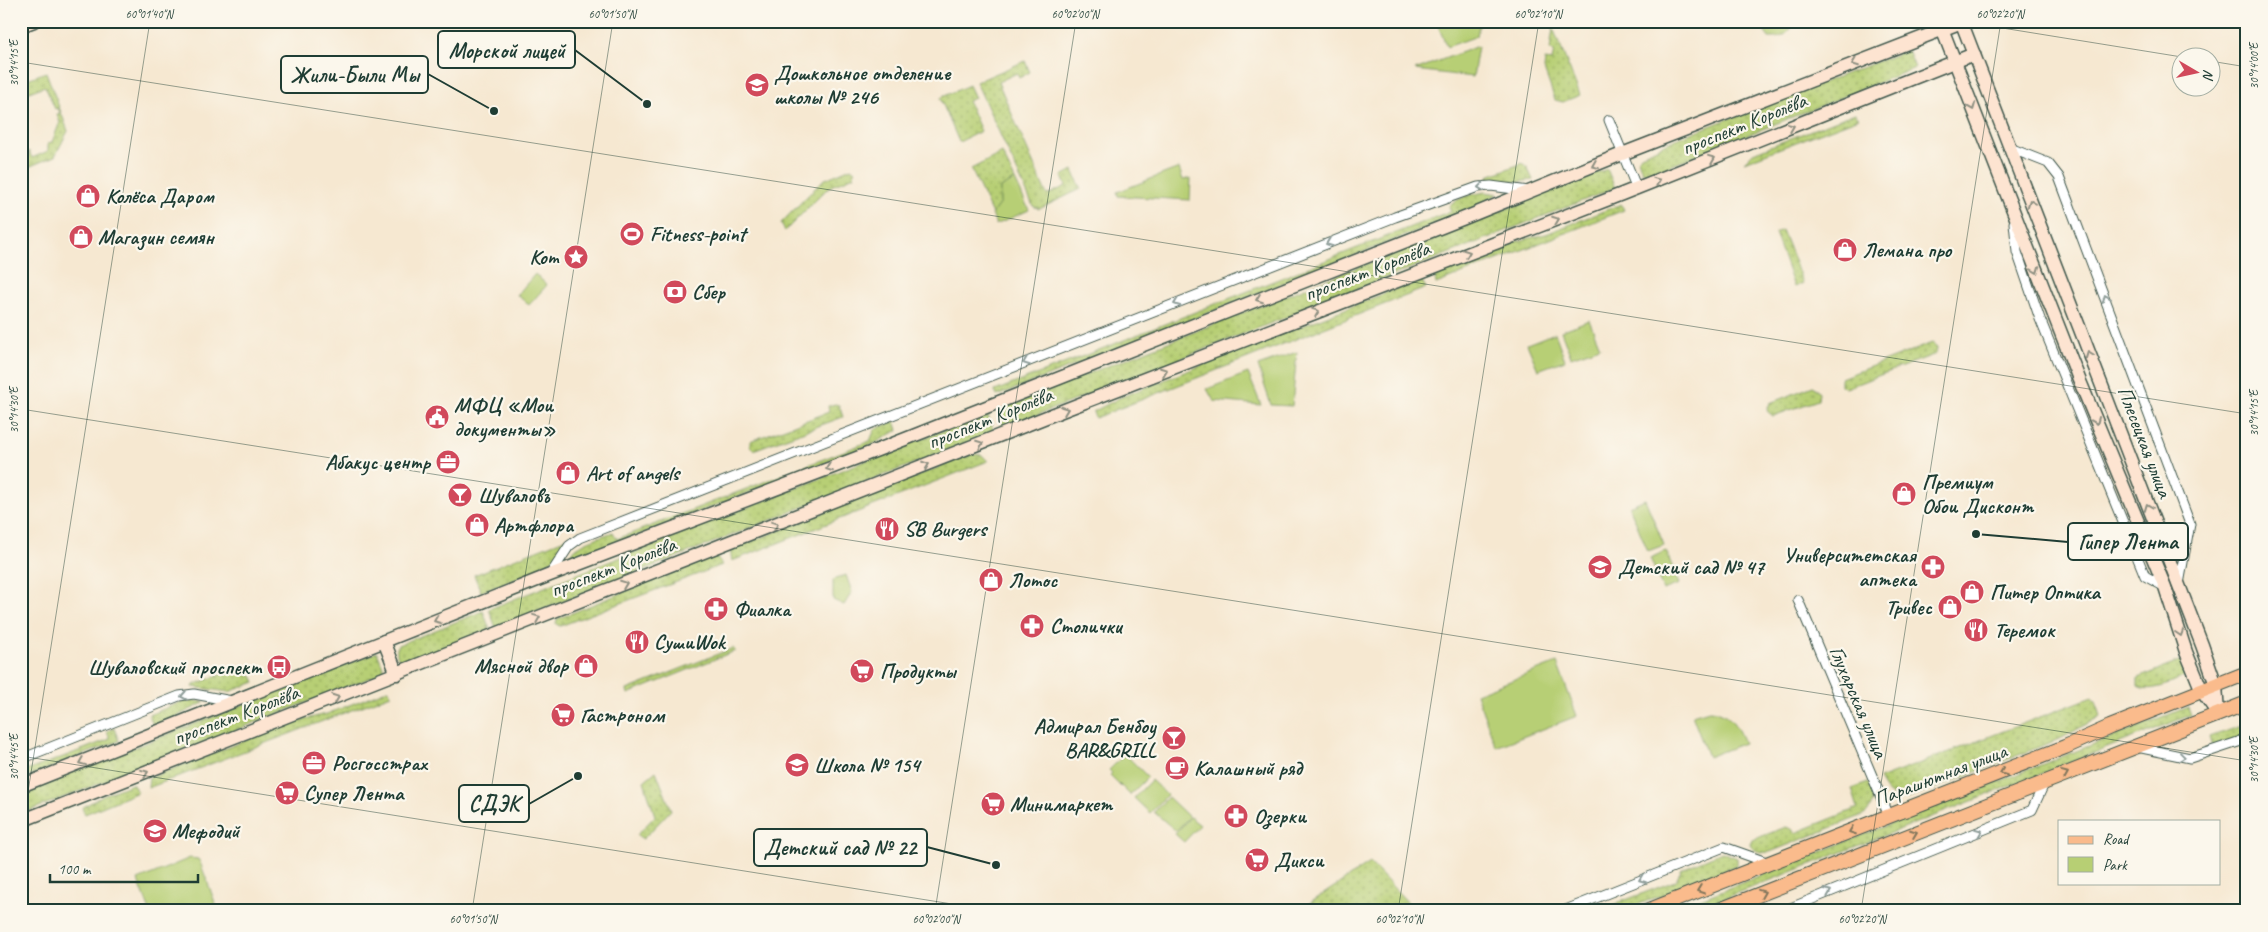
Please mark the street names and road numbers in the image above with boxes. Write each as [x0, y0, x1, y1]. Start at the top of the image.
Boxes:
street label: проспект Королёва [1678, 86, 1812, 161]
street label: проспект Королёва [1301, 235, 1435, 307]
street label: проспект Королёва [924, 380, 1058, 455]
street label: Плесецкая улица [2112, 383, 2179, 503]
street label: проспект Королёва [547, 531, 681, 603]
street label: Глухарская улица [1824, 642, 1895, 764]
street label: проспект Королёва [170, 679, 304, 751]
street label: Парашютная улица [1870, 737, 2012, 812]

